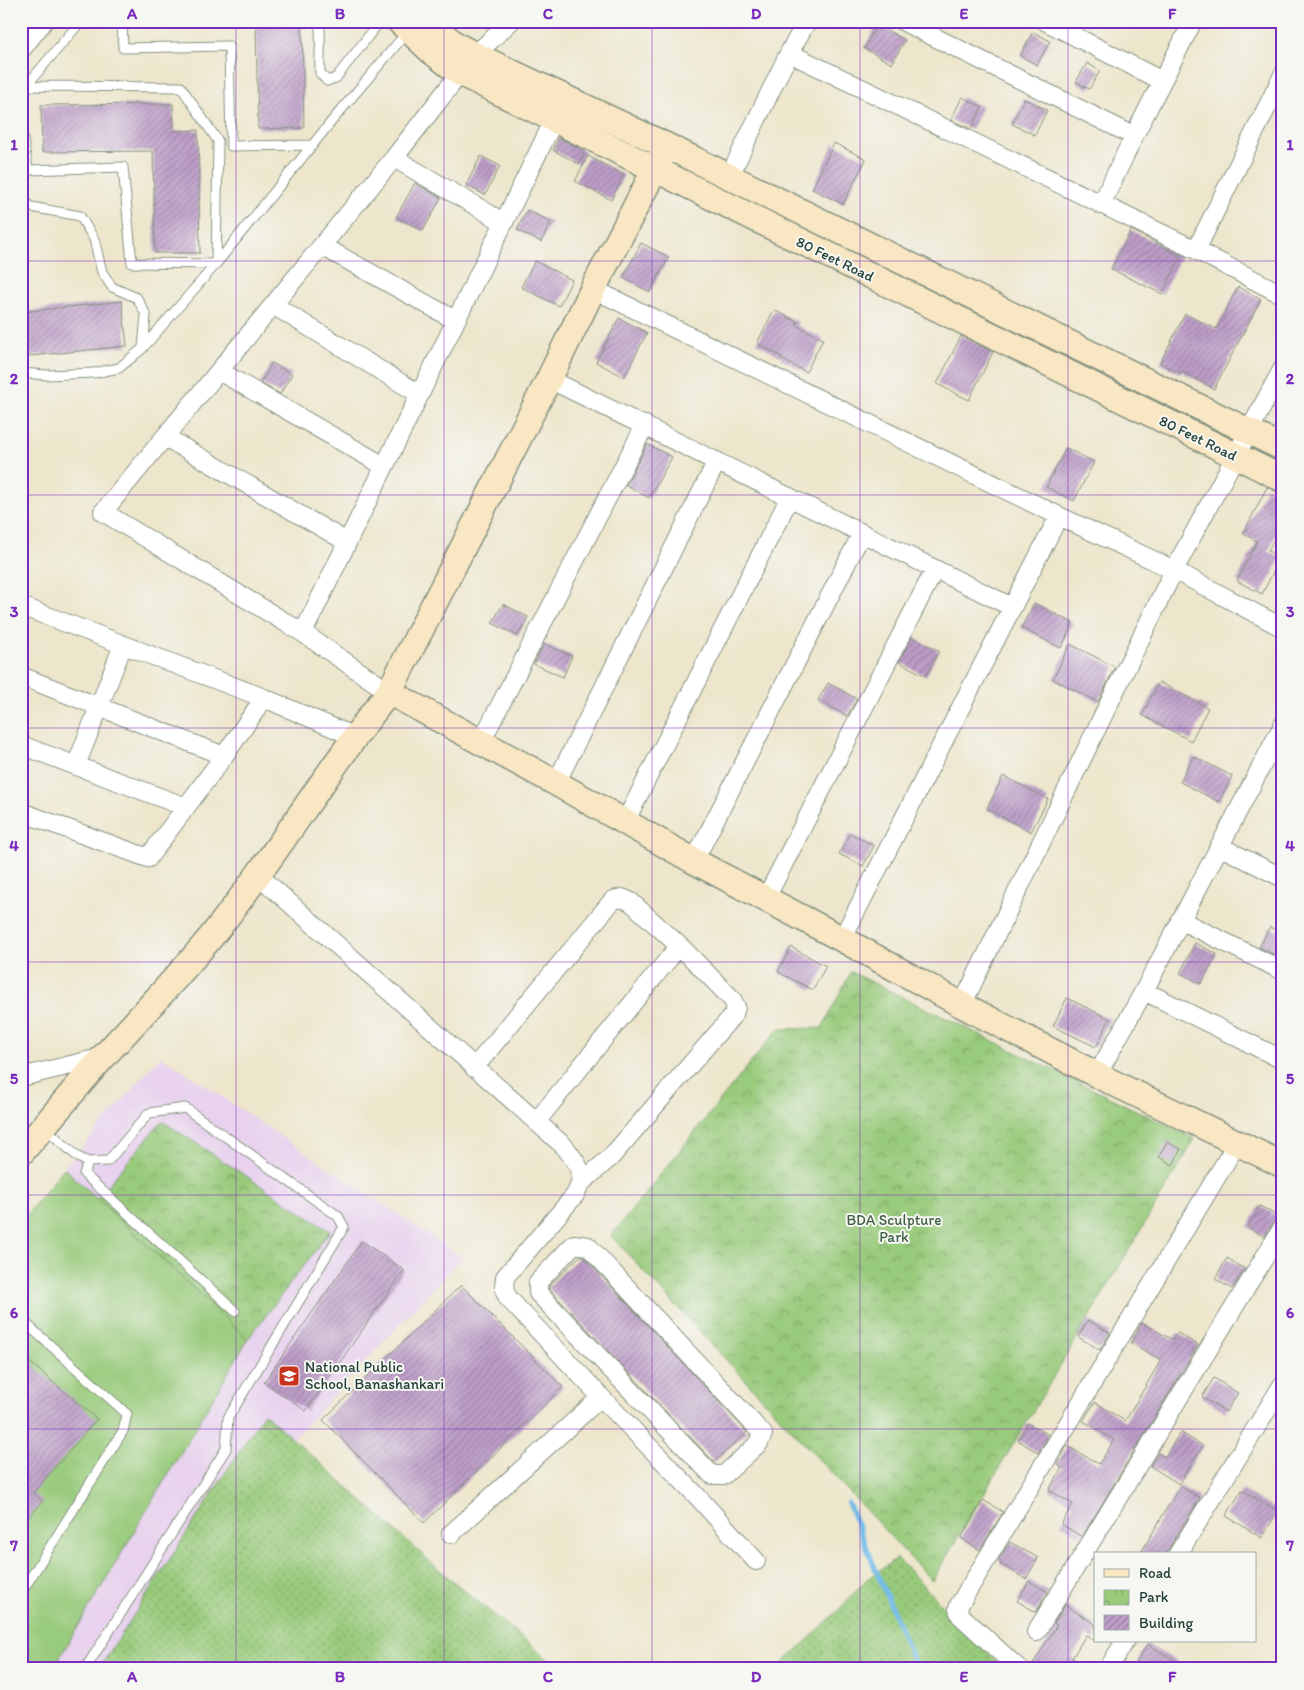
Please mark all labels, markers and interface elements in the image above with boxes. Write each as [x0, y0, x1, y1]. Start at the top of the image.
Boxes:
text: A [126, 4, 138, 23]
text: B [335, 4, 346, 23]
text: C [543, 4, 554, 23]
text: D [751, 4, 762, 23]
text: E [960, 4, 969, 23]
text: F [1168, 4, 1177, 23]
text: 1 [10, 135, 18, 154]
text: 1 [1286, 135, 1294, 154]
street label: 80 Feet Road [793, 232, 877, 286]
text: 2 [10, 369, 19, 388]
text: 2 [1286, 369, 1295, 388]
street label: 80 Feet Road [1156, 411, 1240, 465]
text: 3 [10, 602, 19, 621]
text: 3 [1286, 602, 1295, 621]
text: 4 [9, 836, 19, 855]
text: 4 [1285, 836, 1295, 855]
text: 5 [10, 1069, 19, 1088]
text: 5 [1286, 1069, 1295, 1088]
park label: BDA Sculpture Park [847, 1211, 941, 1246]
text: 6 [10, 1303, 19, 1322]
text: 6 [1286, 1303, 1295, 1322]
place label: National Public School, Banashankari [305, 1358, 444, 1393]
school or university icon: National Public School, Banashankari [277, 1364, 301, 1388]
text: 7 [9, 1536, 18, 1555]
text: 7 [1285, 1536, 1294, 1555]
legend [1094, 1552, 1256, 1642]
text: Road [1139, 1564, 1172, 1582]
text: Park [1139, 1588, 1169, 1606]
text: Building [1139, 1614, 1193, 1632]
text: A [126, 1667, 138, 1686]
text: B [335, 1667, 346, 1686]
text: C [543, 1667, 554, 1686]
text: D [751, 1667, 762, 1686]
text: E [960, 1667, 969, 1686]
text: F [1168, 1667, 1177, 1686]

